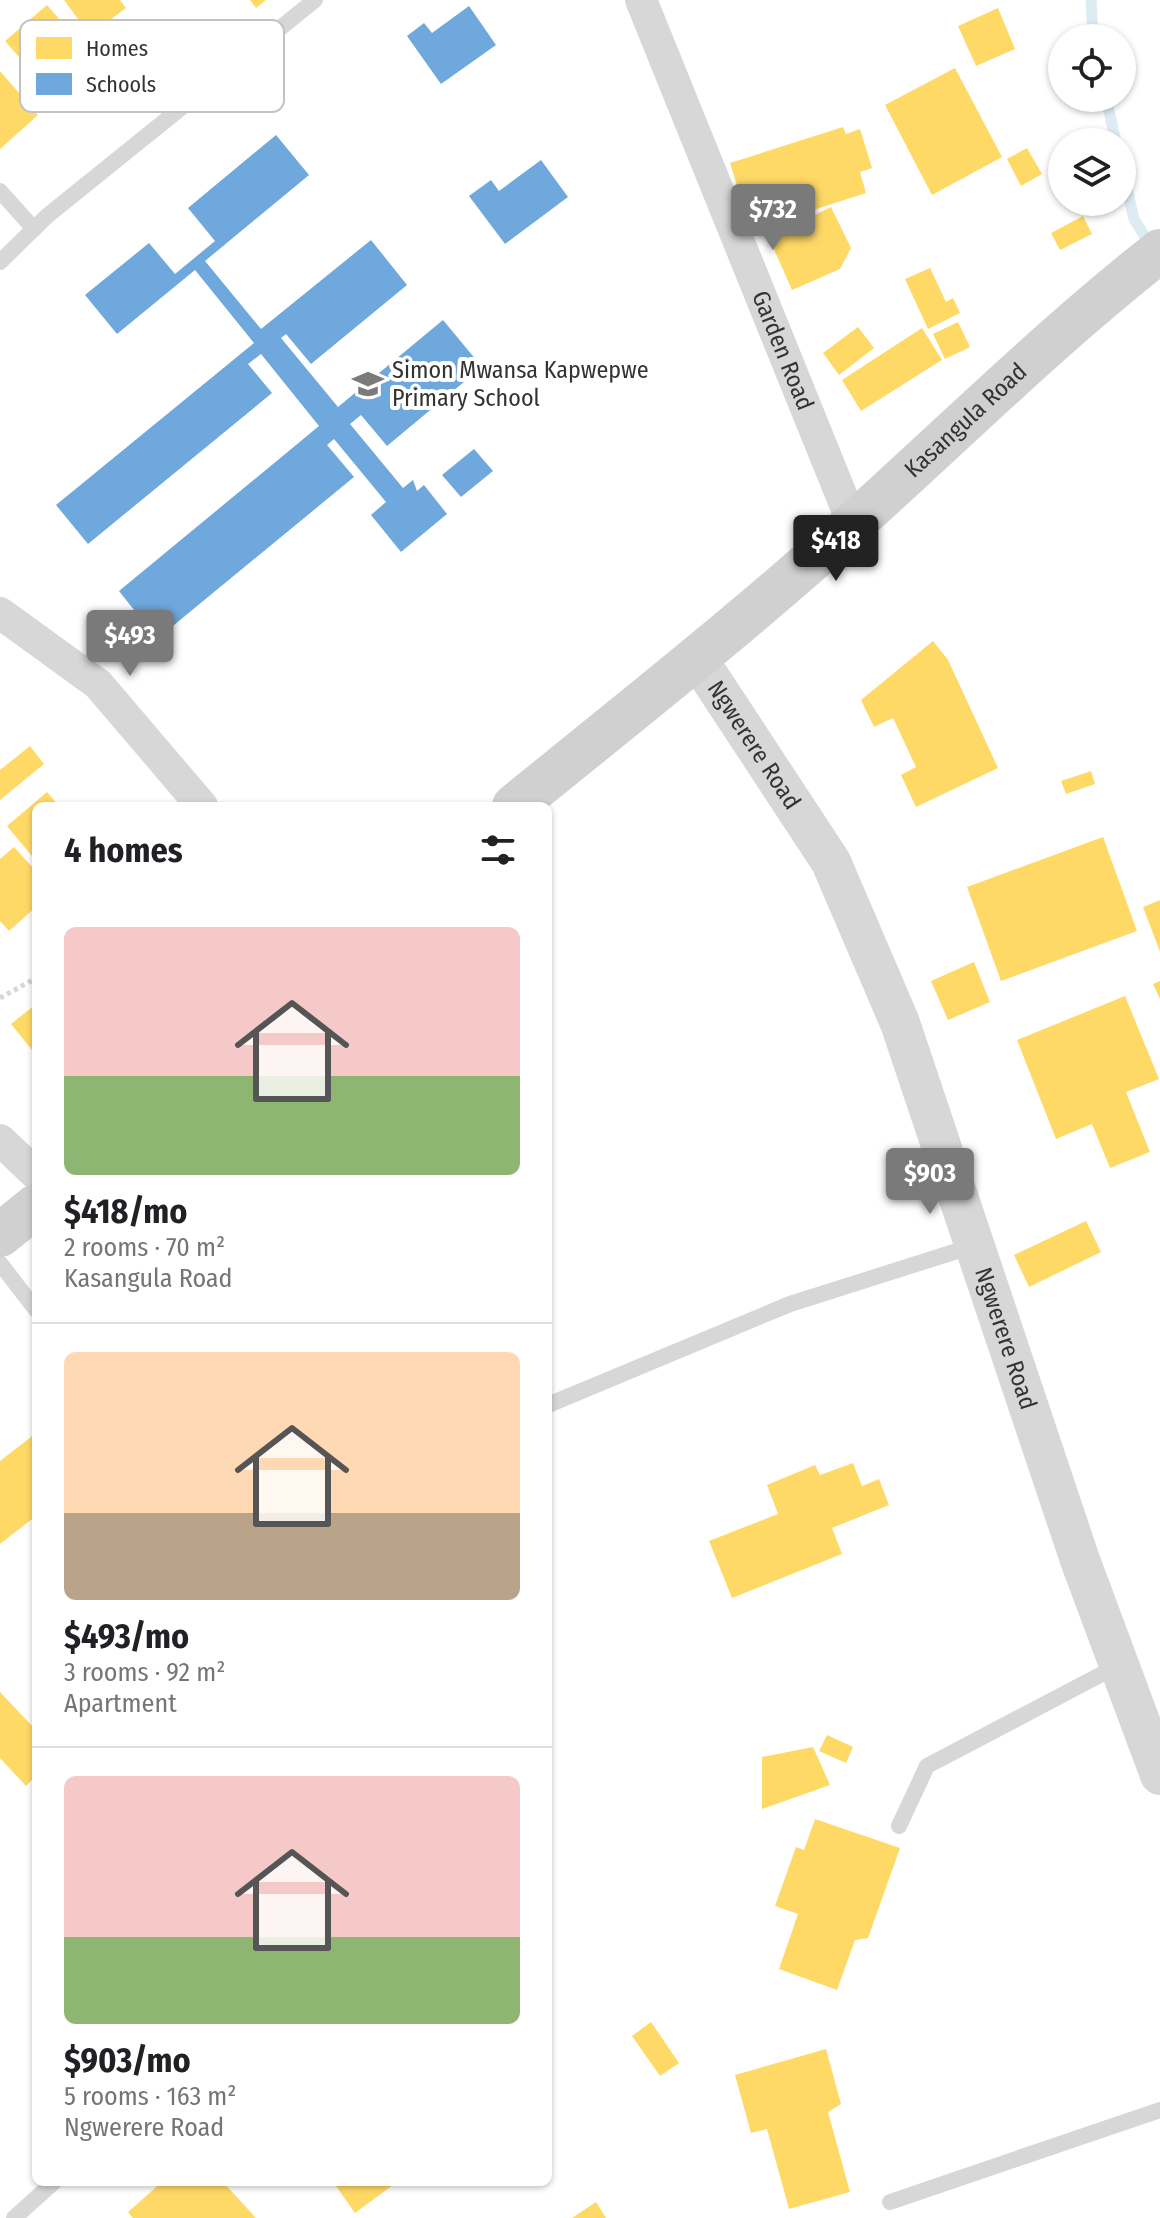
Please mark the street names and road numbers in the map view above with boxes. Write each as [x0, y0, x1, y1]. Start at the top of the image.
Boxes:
street label: Garden Road [746, 287, 819, 414]
street label: Kasangula Road [899, 357, 1032, 484]
street label: Ngwerere Road [702, 675, 806, 814]
street label: Ngwerere Road [969, 1264, 1043, 1413]

